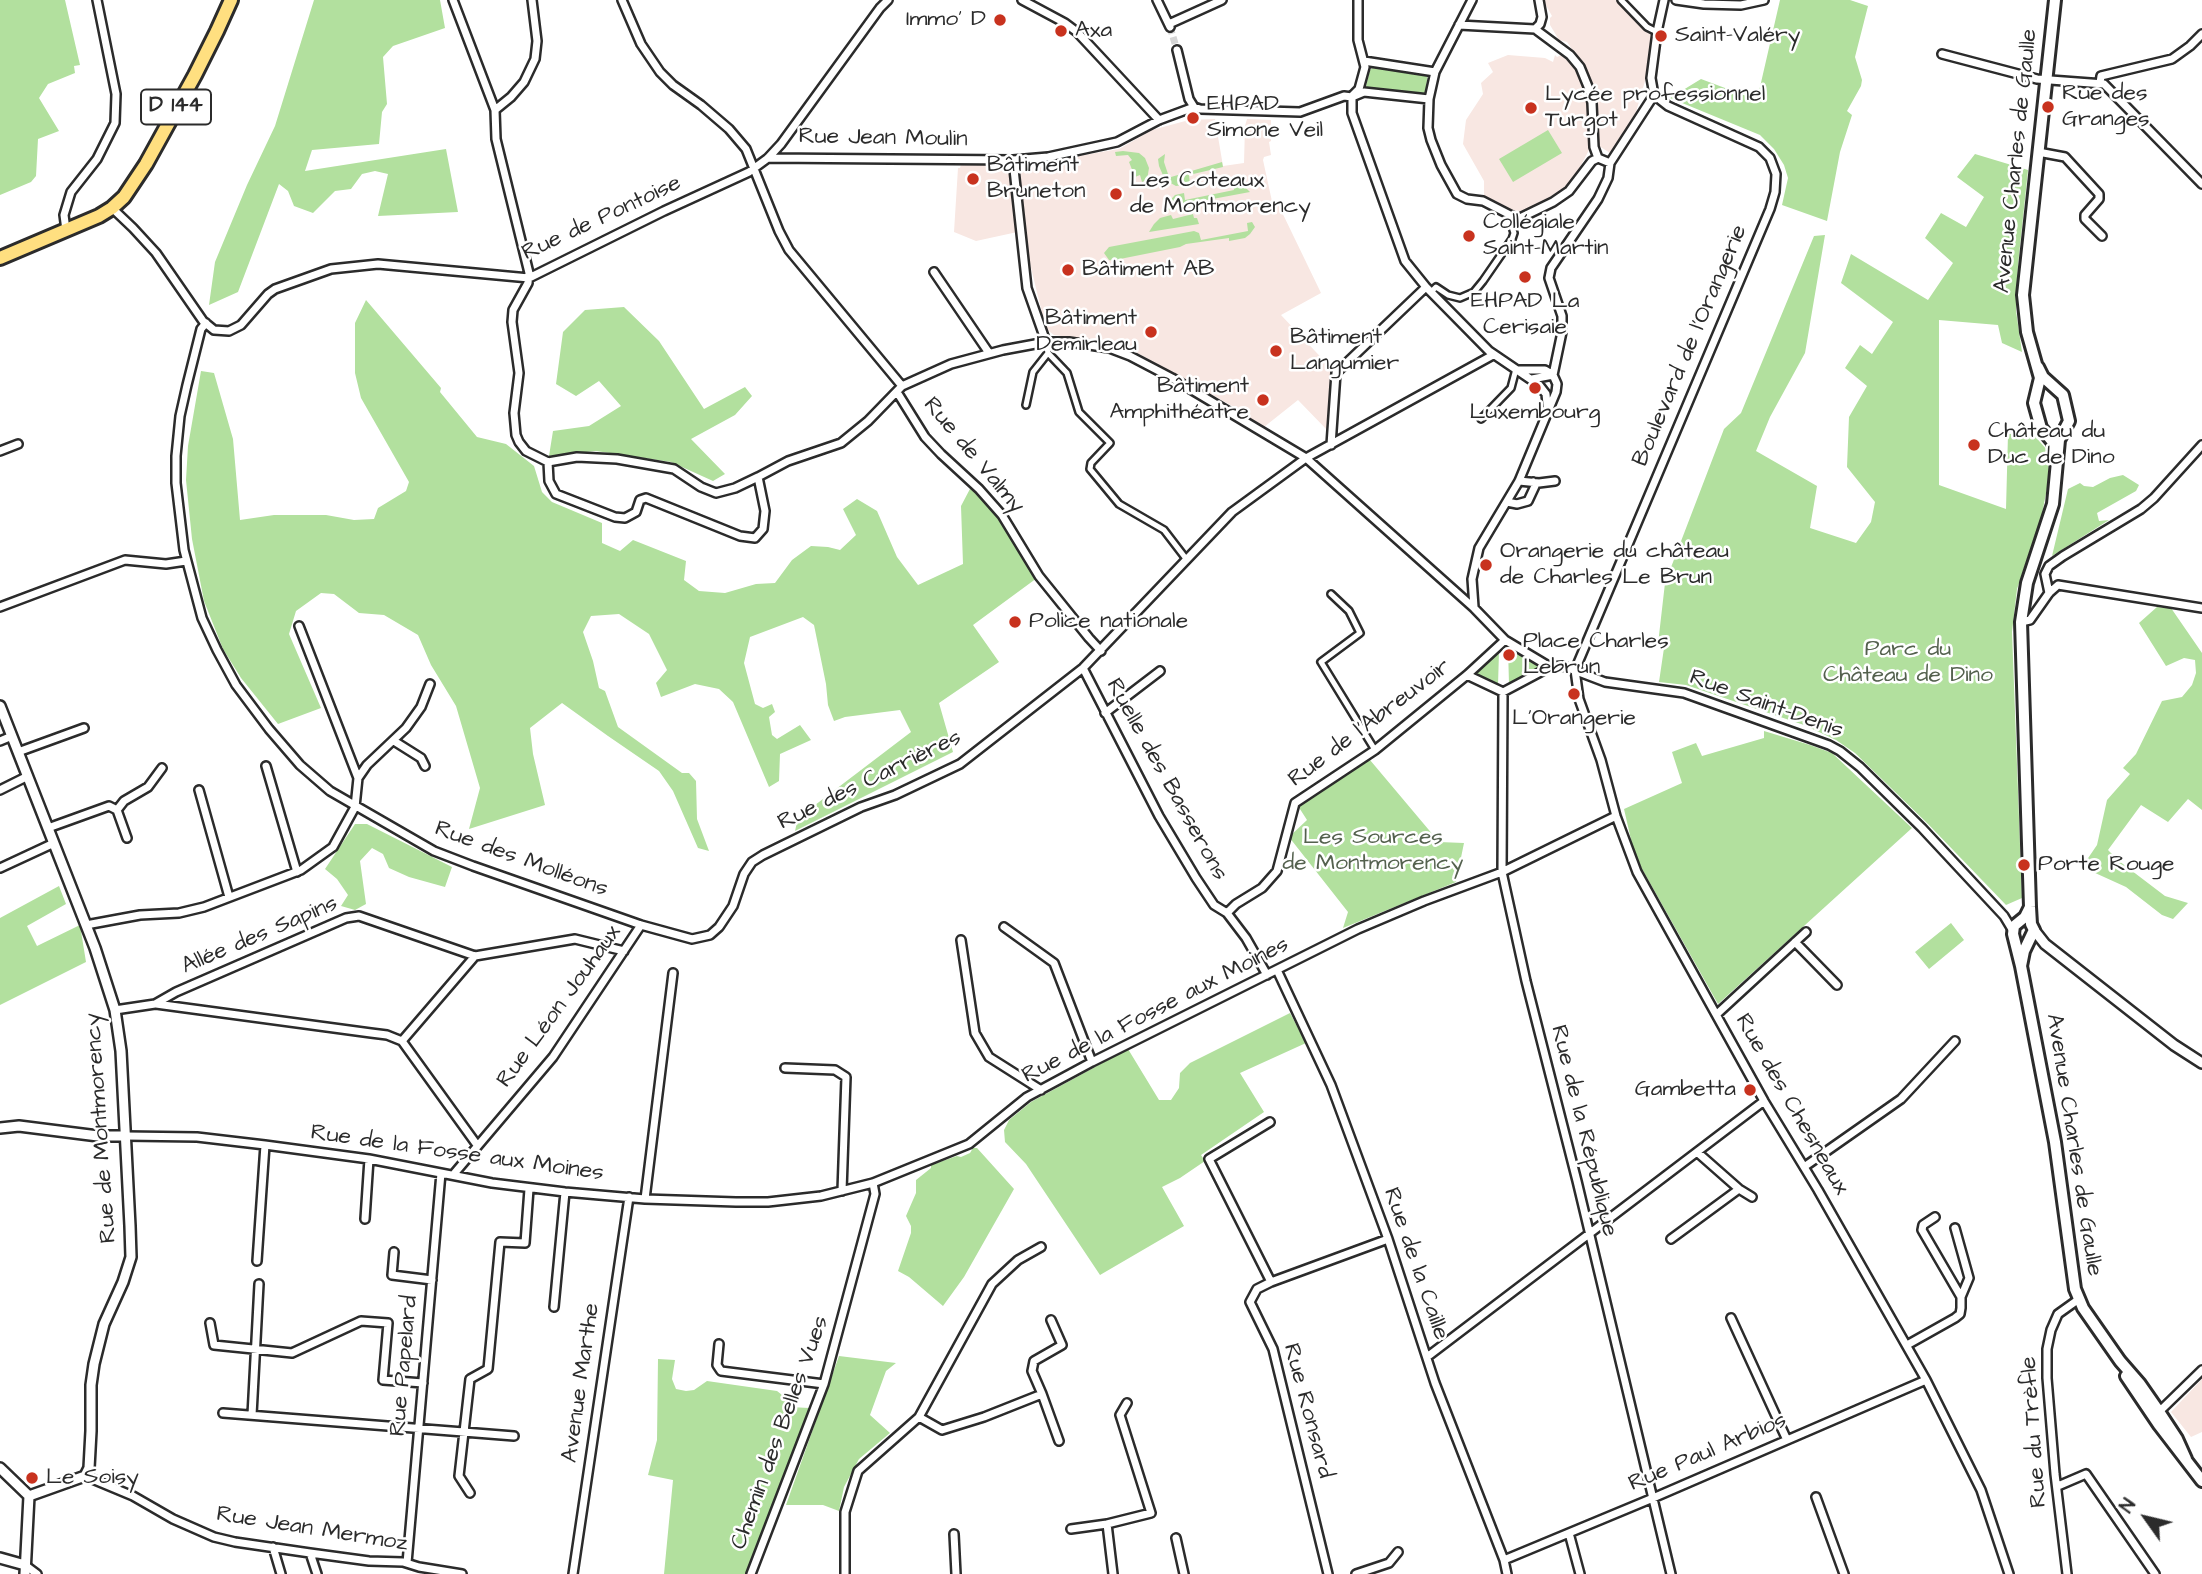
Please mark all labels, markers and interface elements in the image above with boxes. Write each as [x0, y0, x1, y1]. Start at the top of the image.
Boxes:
place label: Immo' D [906, 6, 986, 34]
marker: Immo' D [992, 12, 1008, 28]
place label: Axa [1075, 17, 1112, 45]
place label: Saint-Valéry [1675, 22, 1800, 50]
marker: Axa [1053, 23, 1069, 39]
marker: Saint-Valéry [1653, 28, 1669, 44]
street label: Avenue Charles de Gaulle [1989, 28, 2045, 294]
place label: Rue des Granges [2062, 80, 2150, 134]
place label: Lycée professionnel Turgot [1545, 81, 1765, 135]
road number: D 144 [141, 90, 211, 124]
place label: EHPAD Simone Veil [1207, 91, 1323, 145]
marker: Rue des Granges [2040, 99, 2056, 115]
marker: Lycée professionnel Turgot [1523, 100, 1539, 116]
marker: EHPAD Simone Veil [1185, 110, 1201, 126]
street label: Rue Jean Moulin [798, 124, 968, 154]
place label: Bâtiment Bruneton [987, 152, 1085, 206]
place label: Les Coteaux de Montmorency [1130, 167, 1311, 221]
street label: Rue de Pontoise [518, 170, 686, 268]
marker: Bâtiment Bruneton [965, 171, 981, 187]
marker: Les Coteaux de Montmorency [1108, 186, 1124, 202]
place label: Collégiale Saint-Martin [1483, 209, 1609, 263]
street label: Boulevard de l'Orangerie [1628, 221, 1754, 471]
marker: Collégiale Saint-Martin [1461, 228, 1477, 244]
place label: Bâtiment AB [1082, 256, 1214, 284]
marker: Bâtiment AB [1060, 262, 1076, 278]
marker: EHPAD La Cerisaie [1517, 269, 1533, 285]
place label: EHPAD La Cerisaie [1471, 288, 1579, 342]
place label: Bâtiment Demirleau [1036, 305, 1137, 359]
marker: Bâtiment Demirleau [1143, 324, 1159, 340]
place label: Bâtiment Langumier [1290, 324, 1399, 378]
marker: Bâtiment Langumier [1268, 343, 1284, 359]
place label: Bâtiment Amphithéatre [1109, 373, 1249, 427]
marker: Luxembourg [1527, 380, 1543, 396]
street label: Rue de Valmy [916, 392, 1030, 520]
marker: Bâtiment Amphithéatre [1255, 392, 1271, 408]
place label: Luxembourg [1470, 399, 1600, 427]
place label: Château du Duc de Dino [1988, 418, 2115, 472]
marker: Château du Duc de Dino [1966, 437, 1982, 453]
place label: Orangerie du château de Charles Le Brun [1500, 538, 1729, 592]
marker: Orangerie du château de Charles Le Brun [1478, 557, 1494, 573]
place label: Police nationale [1029, 608, 1188, 636]
marker: Police nationale [1007, 614, 1023, 630]
place label: Place Charles Lebrun [1523, 628, 1669, 682]
park label: Parc du Château de Dino [1823, 636, 1993, 690]
marker: Place Charles Lebrun [1501, 647, 1517, 663]
street label: Rue de l'Abreuvoir [1283, 654, 1457, 794]
street label: Rue Saint-Denis [1685, 664, 1847, 746]
street label: Ruelle des Basserons [1099, 674, 1233, 886]
marker: L'Orangerie [1566, 686, 1582, 702]
place label: L'Orangerie [1512, 705, 1636, 733]
street label: Rue des Carrières [774, 725, 966, 837]
street label: Rue des Molléons [431, 816, 611, 904]
park label: Les Sources de Montmorency [1283, 824, 1463, 878]
place label: Porte Rouge [2038, 851, 2175, 879]
marker: Porte Rouge [2016, 857, 2032, 873]
street label: Allée des Sapins [178, 891, 342, 981]
street label: Rue Léon Jouhaux [492, 920, 628, 1094]
street label: Rue de la Fosse aux Moines [1018, 932, 1294, 1090]
street label: Rue des Chesneaux [1728, 1010, 1854, 1200]
street label: Rue de Montmorency [80, 1012, 124, 1244]
street label: Avenue Charles de Gaulle [2039, 1012, 2107, 1278]
street label: Rue de la République [1543, 1022, 1623, 1240]
place label: Gambetta [1635, 1076, 1736, 1104]
marker: Gambetta [1742, 1082, 1758, 1098]
street label: Rue de la Fosse aux Moines [309, 1120, 605, 1188]
street label: Rue de la Caille [1376, 1184, 1454, 1344]
street label: Rue Papelard [385, 1294, 425, 1438]
street label: Avenue Marthe [557, 1302, 607, 1464]
street label: Chemin des Belles Vues [726, 1312, 836, 1554]
street label: Rue Ronsard [1276, 1341, 1338, 1481]
street label: Rue du Trèfle [2016, 1355, 2054, 1509]
street label: Rue Paul Arbios [1625, 1407, 1791, 1499]
place label: Le Soisy [46, 1464, 139, 1492]
marker: Le Soisy [24, 1470, 40, 1486]
north arrow [2111, 1483, 2181, 1553]
text: N [2114, 1493, 2143, 1518]
street label: Rue Jean Mermoz [214, 1501, 410, 1559]

